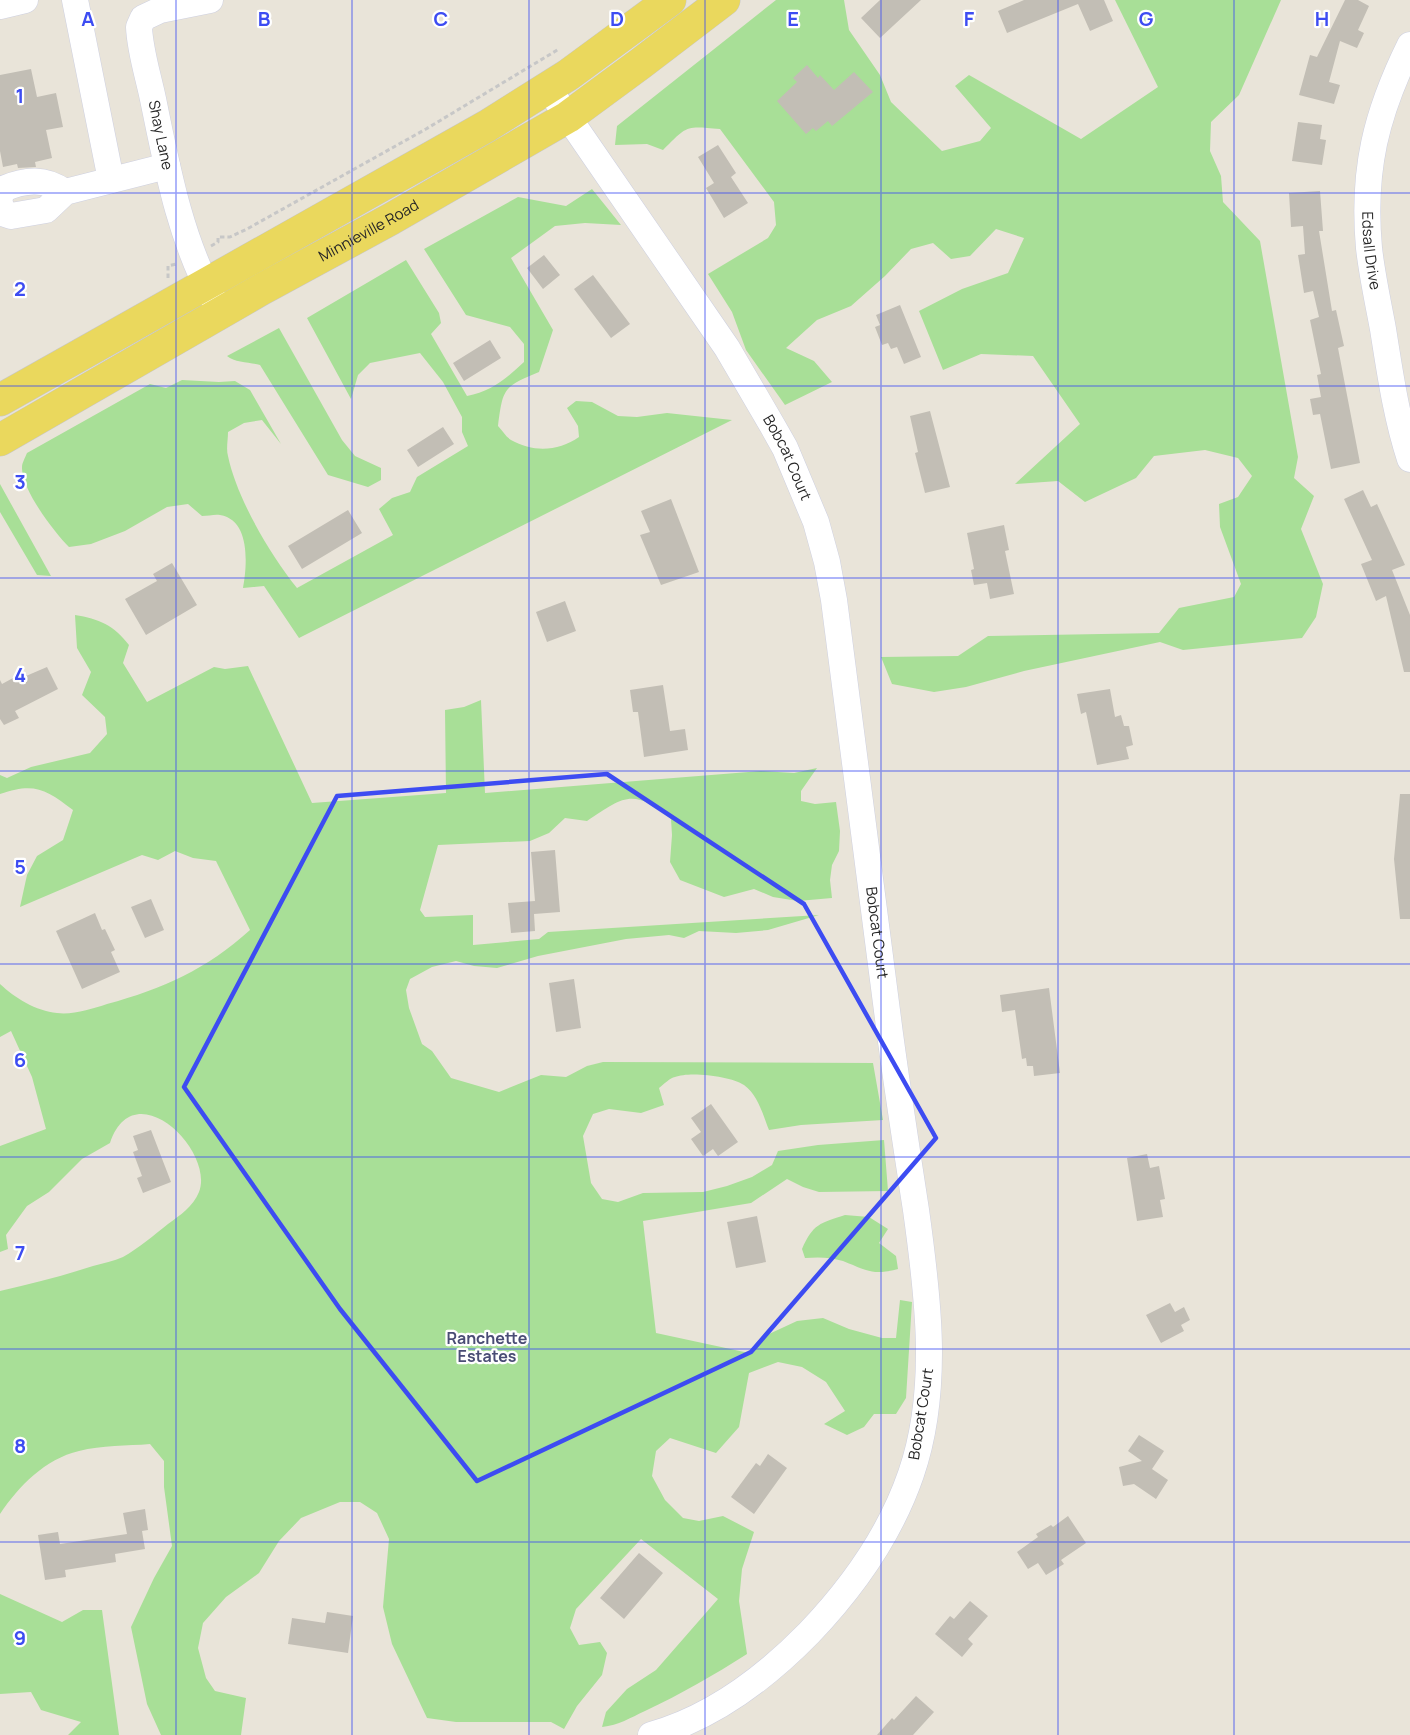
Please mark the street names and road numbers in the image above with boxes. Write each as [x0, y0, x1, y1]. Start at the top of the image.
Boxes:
street label: Shay Lane [144, 98, 179, 172]
street label: Minnieville Road [315, 194, 422, 266]
street label: Edsall Drive [1357, 211, 1386, 292]
street label: Bobcat Court [758, 411, 817, 504]
street label: Bobcat Court [861, 885, 894, 980]
street label: Bobcat Court [903, 1367, 938, 1461]

